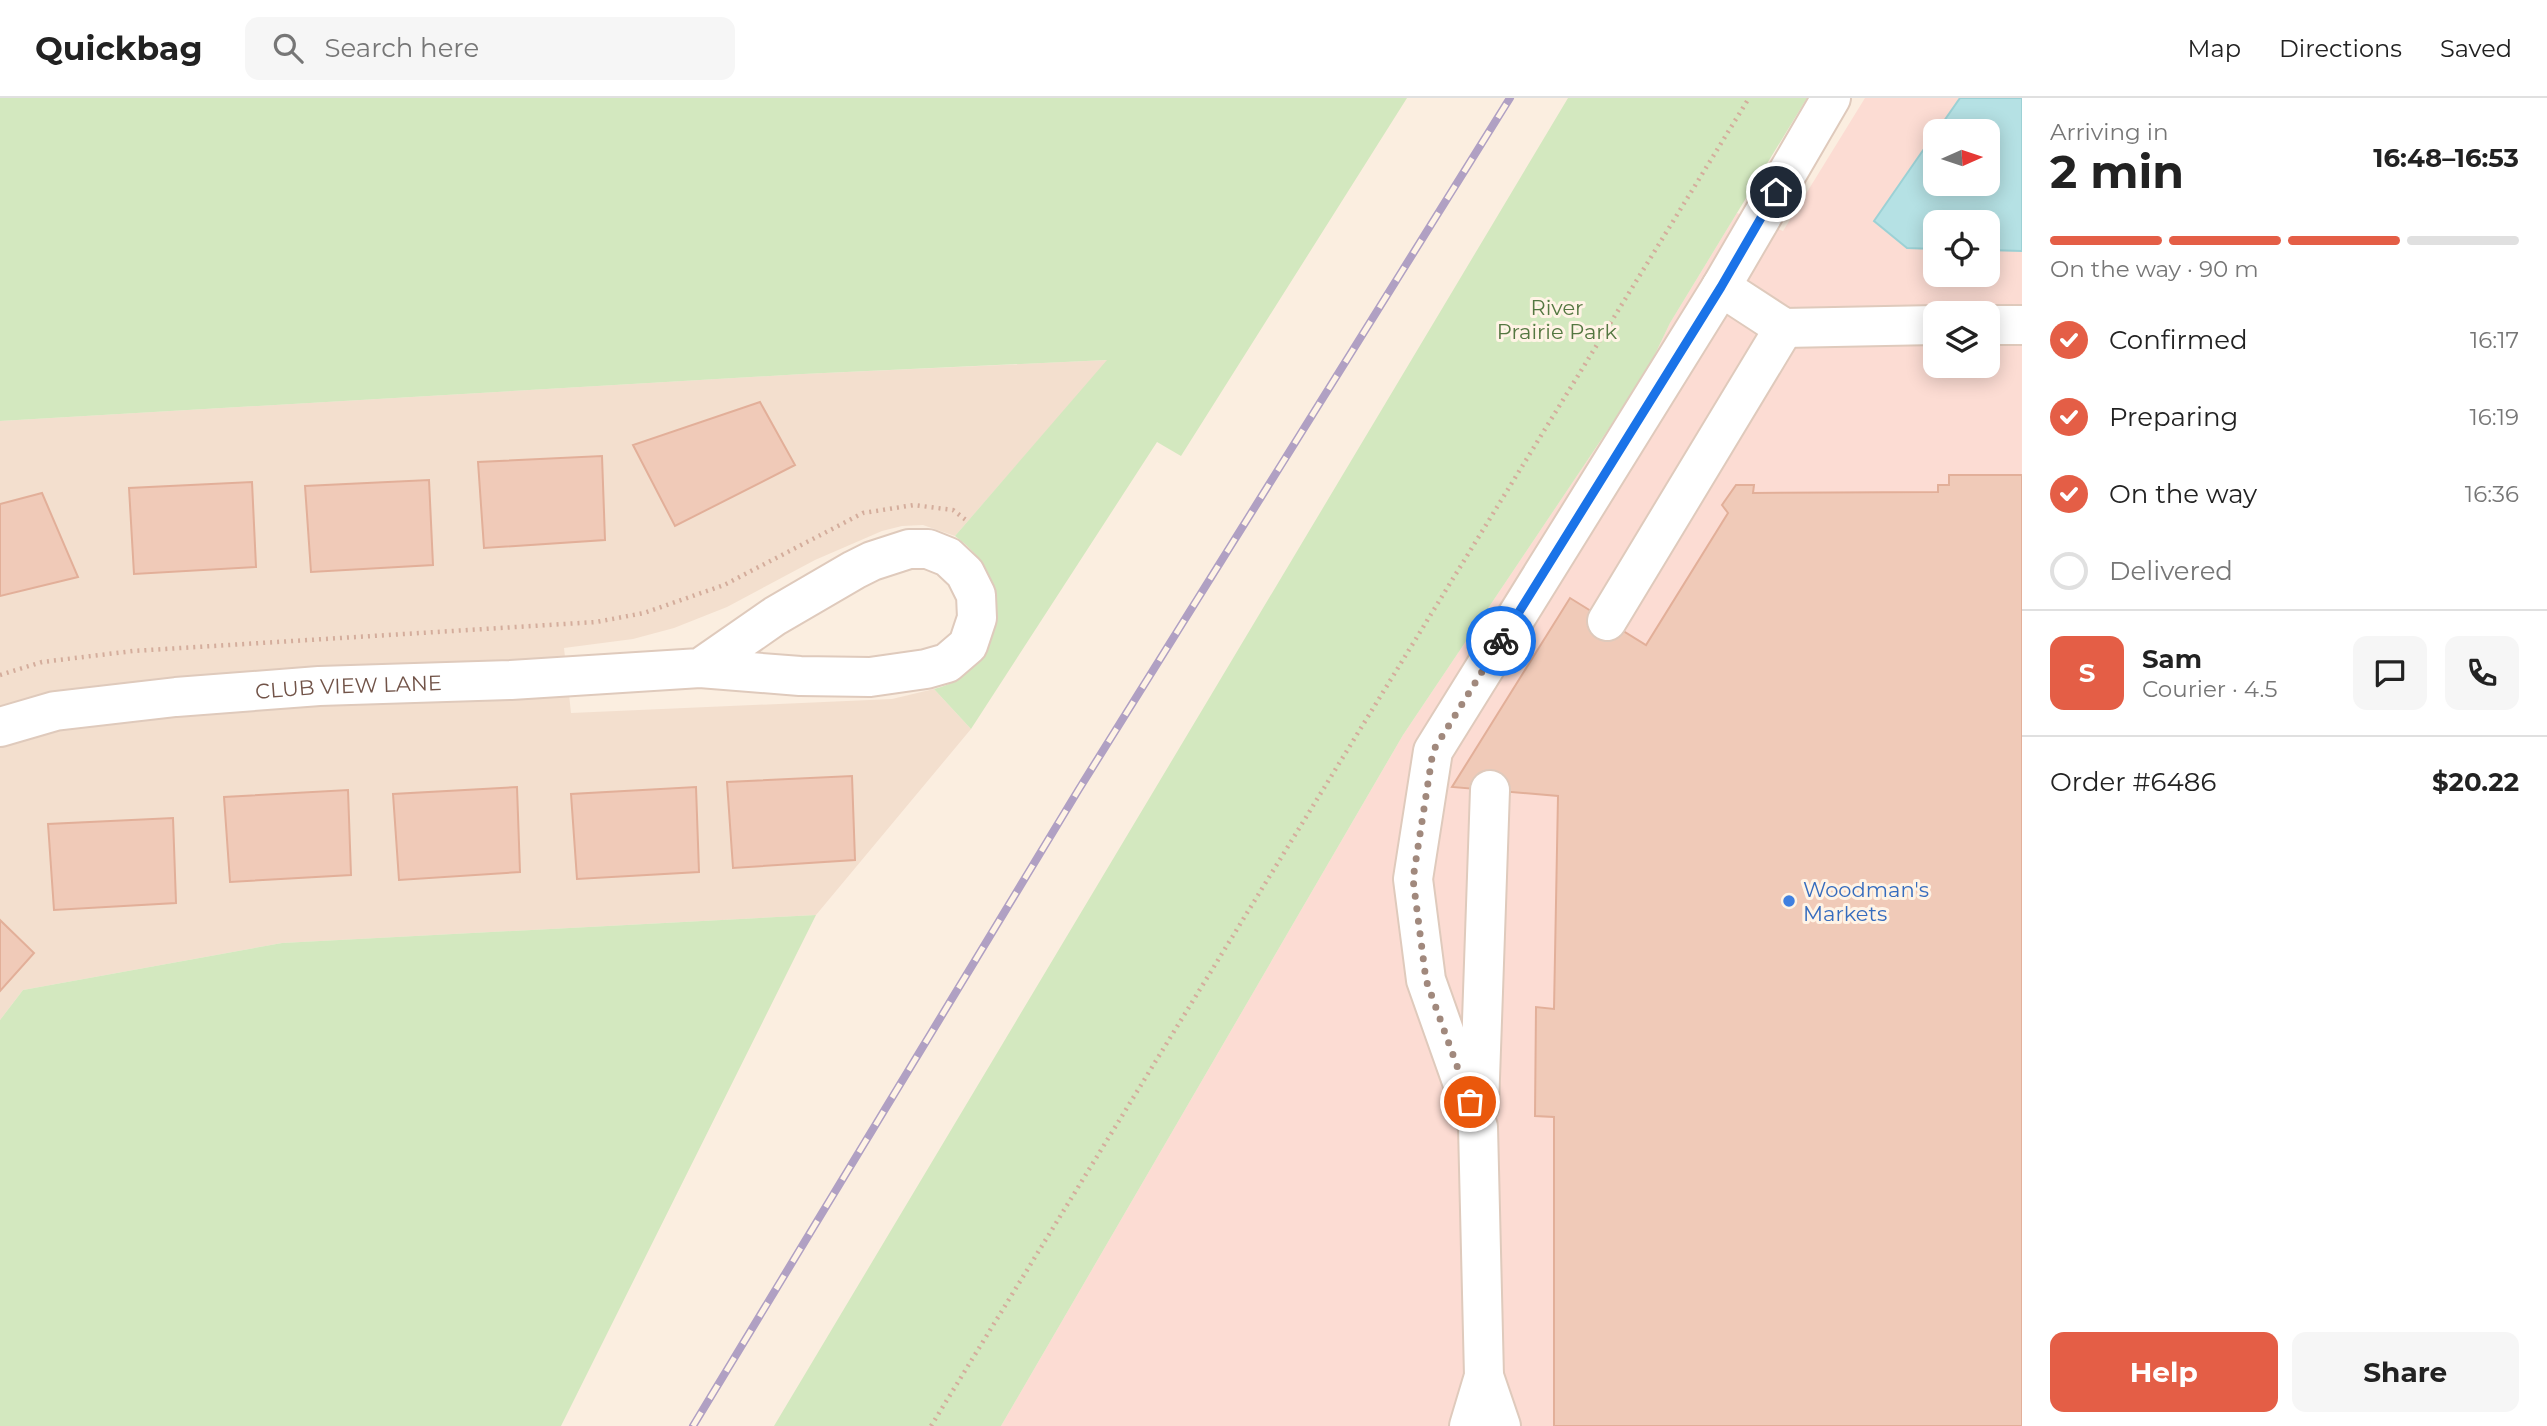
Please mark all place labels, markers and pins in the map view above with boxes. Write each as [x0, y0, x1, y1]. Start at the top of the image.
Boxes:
pin [1746, 162, 1806, 222]
place label: Woodman's Markets [1803, 877, 1929, 926]
marker: Woodman's Markets [1781, 893, 1797, 909]
pin [1440, 1072, 1500, 1132]

